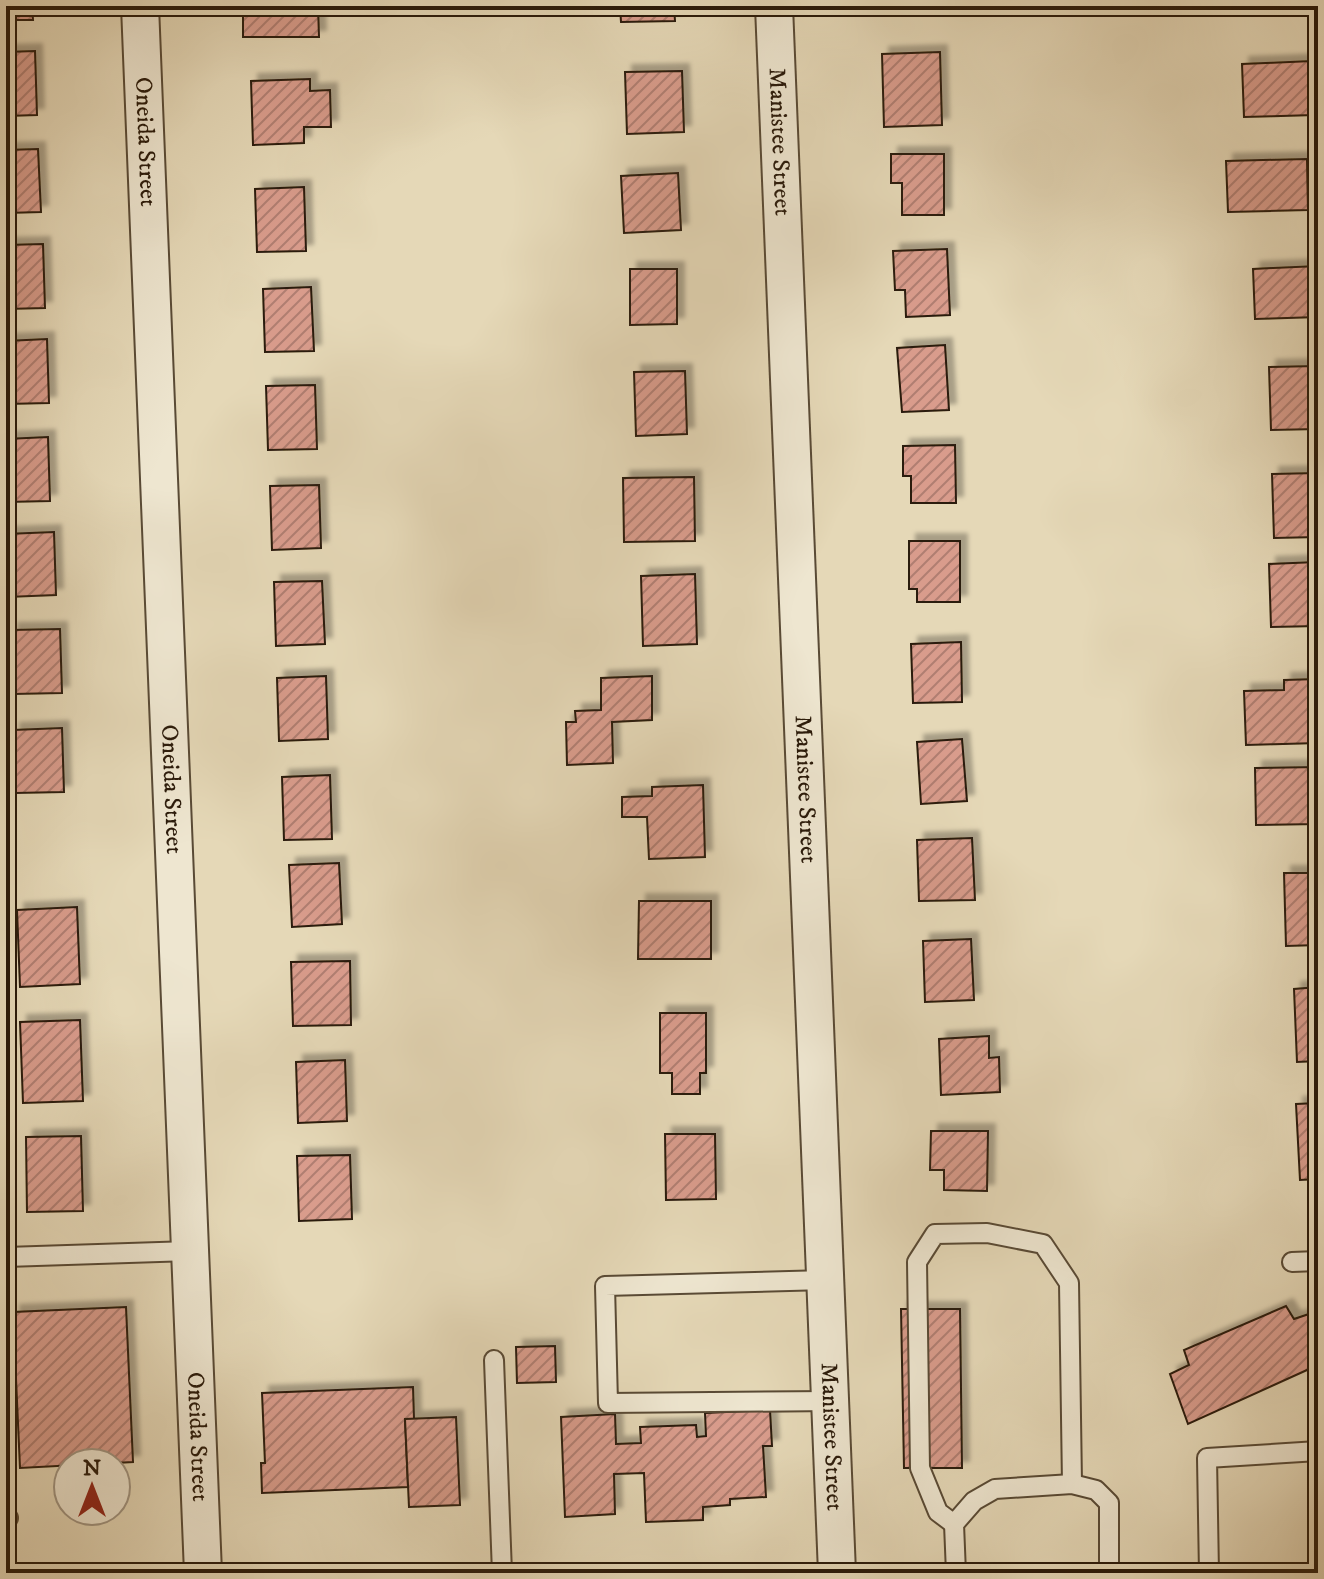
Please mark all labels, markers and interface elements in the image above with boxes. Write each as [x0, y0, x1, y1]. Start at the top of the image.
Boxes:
street label: Manistee Street [761, 67, 797, 217]
street label: Oneida Street [128, 76, 163, 208]
street label: Manistee Street [788, 715, 823, 864]
street label: Oneida Street [154, 724, 189, 855]
street label: Manistee Street [814, 1362, 850, 1512]
street label: Oneida Street [180, 1371, 215, 1503]
north arrow [52, 1447, 132, 1527]
text: N [83, 1455, 101, 1482]

